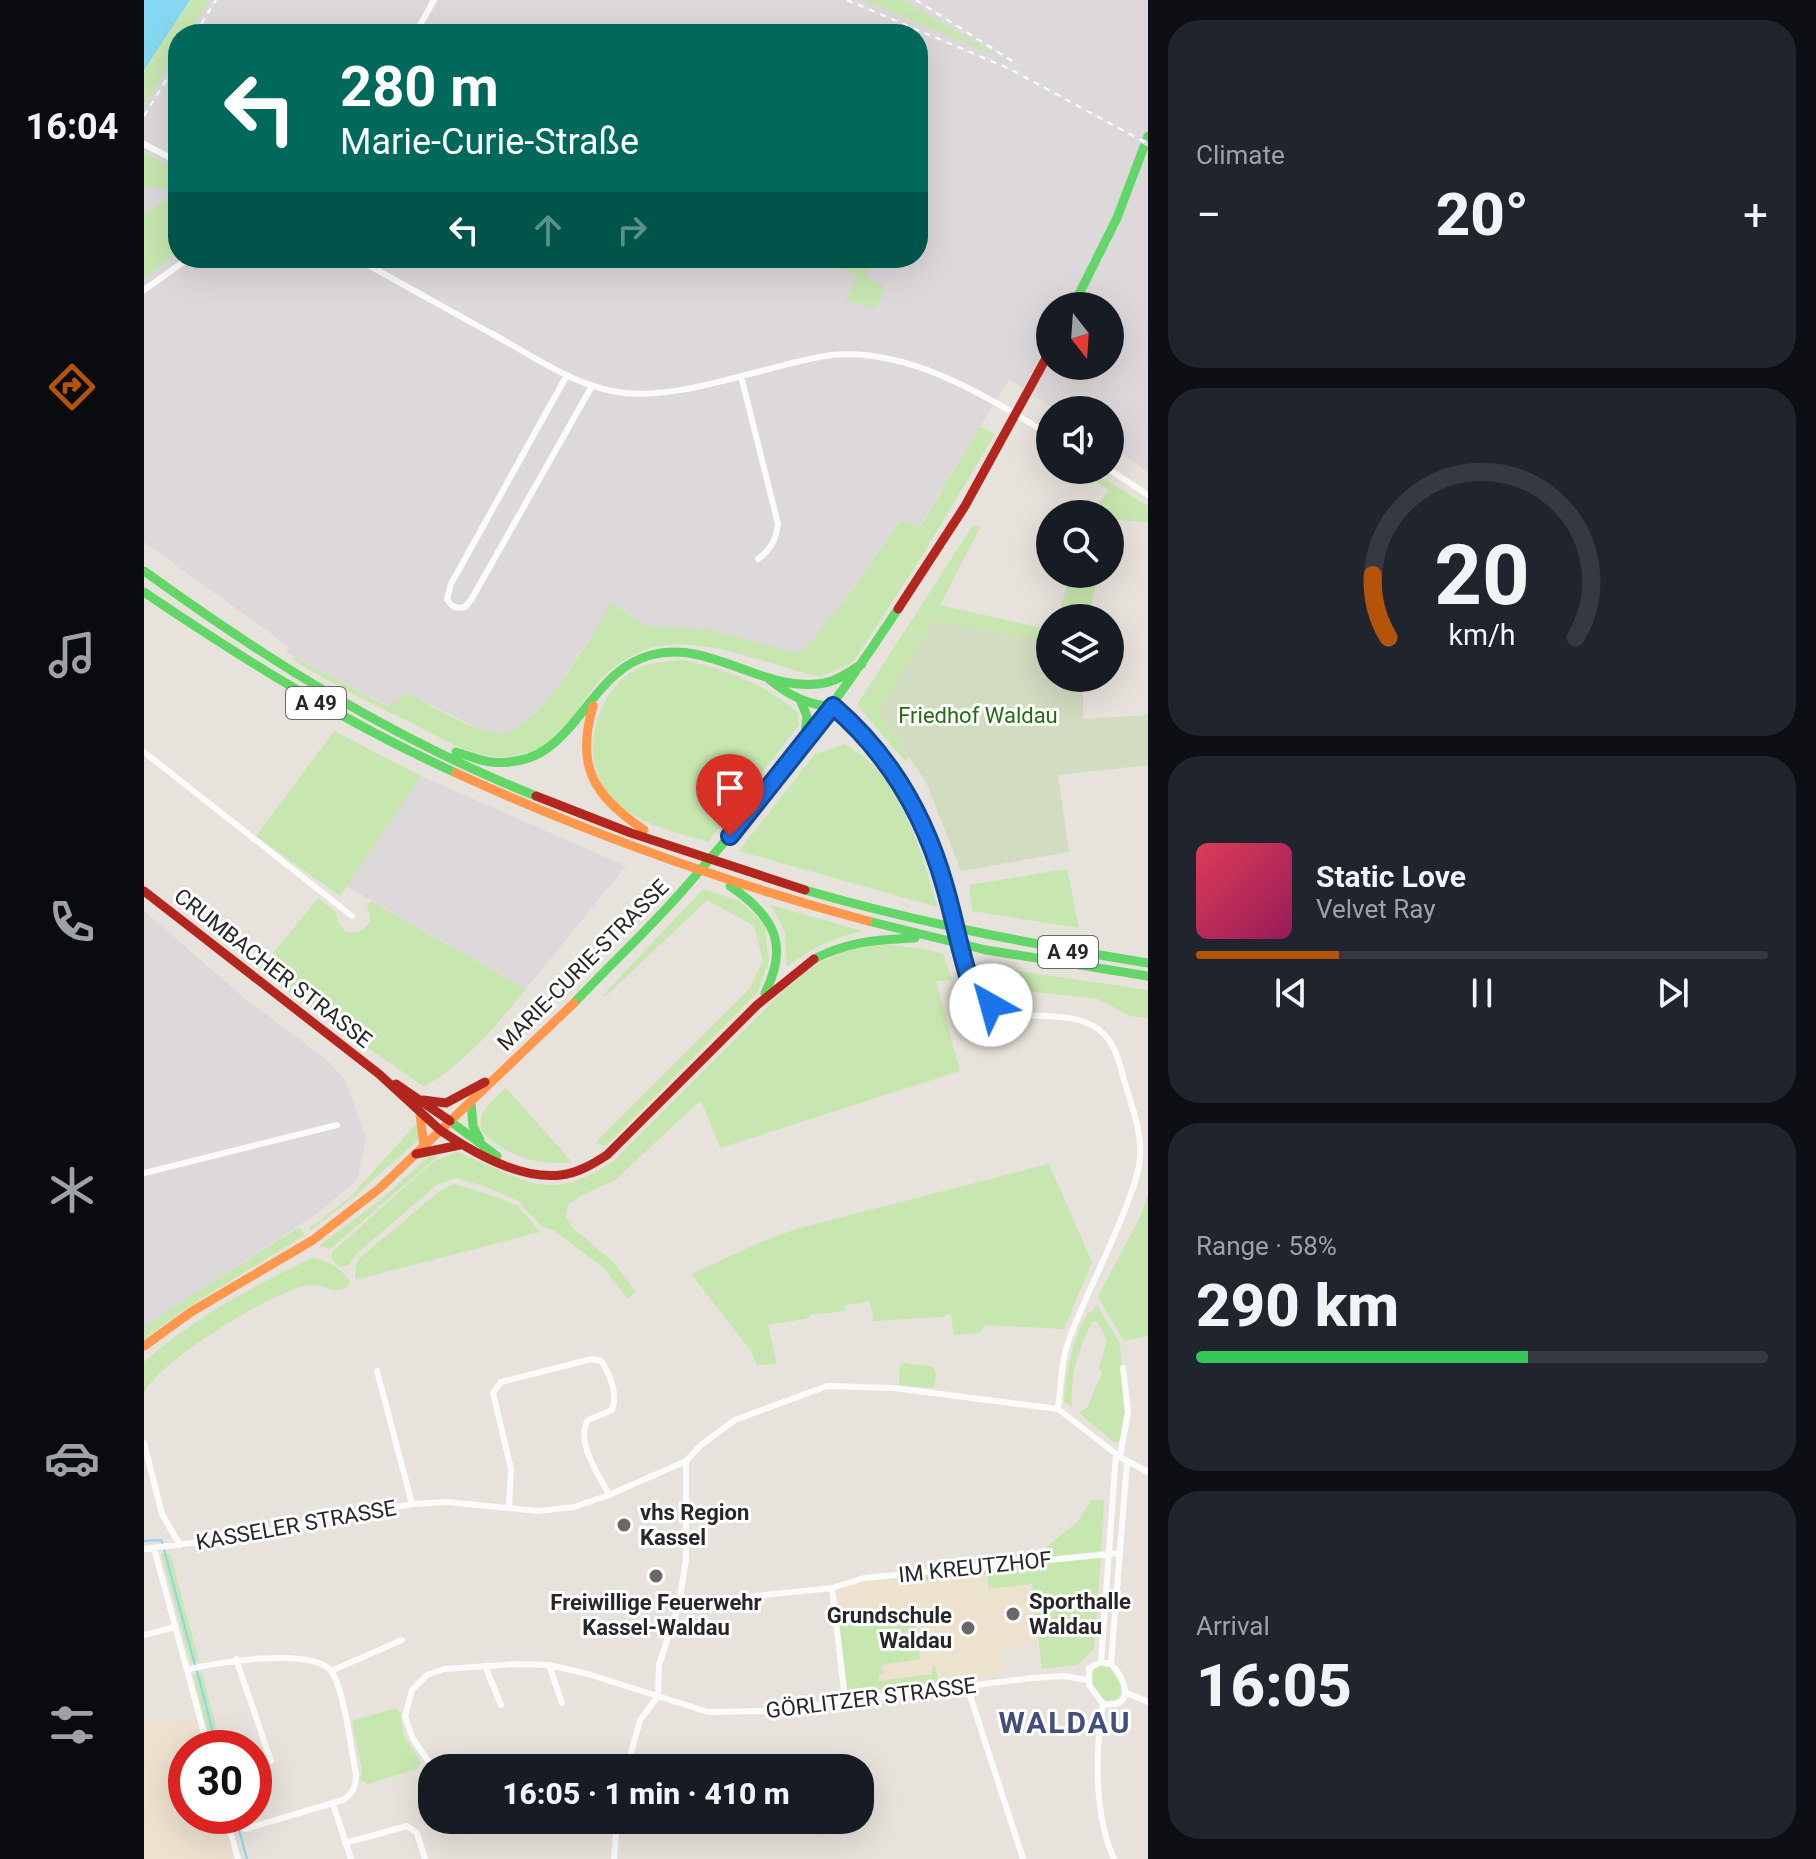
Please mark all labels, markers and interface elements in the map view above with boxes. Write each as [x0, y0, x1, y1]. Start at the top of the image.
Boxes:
text: 280 m [340, 54, 499, 120]
icon: left [208, 56, 312, 160]
text: 16:04 [26, 106, 118, 148]
text: Marie-Curie-Straße [340, 121, 639, 163]
text: Climate [1196, 140, 1285, 170]
text: 20° [1436, 179, 1529, 250]
text: − [1196, 189, 1221, 241]
text: + [1743, 189, 1768, 241]
icon: left [442, 208, 486, 252]
icon: ahead [526, 208, 570, 252]
icon: right [610, 208, 654, 252]
north arrow [1036, 292, 1124, 380]
map controls [1036, 292, 1124, 692]
icon: directions [44, 359, 100, 415]
button: sound [1036, 396, 1124, 484]
button: search [1036, 500, 1124, 588]
text: 20 [1434, 526, 1530, 623]
button: layers [1036, 604, 1124, 692]
text: km/h [1448, 618, 1516, 652]
icon: music [44, 627, 100, 683]
road number: A 49 [286, 687, 346, 719]
park label: Friedhof Waldau [898, 703, 1058, 728]
pin [696, 754, 764, 836]
icon: arrive [708, 766, 752, 810]
text: Static Love [1316, 859, 1466, 894]
street label: MARIE-CURIE-STRASSE [492, 874, 674, 1056]
street label: CRUMBACHER STRASSE [169, 883, 377, 1053]
icon: phone [44, 894, 100, 950]
text: Velvet Ray [1316, 894, 1436, 924]
road number: A 49 [1038, 936, 1098, 968]
position arrow [949, 963, 1033, 1047]
icon: previous [1269, 971, 1313, 1015]
icon: pause [1460, 971, 1504, 1015]
icon: next [1651, 971, 1695, 1015]
icon: climate [44, 1162, 100, 1218]
text: Range · 58% [1196, 1231, 1337, 1261]
text: 290 km [1196, 1270, 1399, 1341]
icon: car [44, 1430, 100, 1486]
street label: KASSELER STRASSE [194, 1495, 398, 1555]
place label: vhs Region Kassel [640, 1500, 749, 1550]
marker: vhs Region Kassel [615, 1516, 633, 1534]
street label: IM KREUTZHOF [897, 1547, 1053, 1587]
marker: Freiwillige Feuerwehr Kassel-Waldau [647, 1567, 665, 1585]
place label: Sporthalle Waldau [1029, 1589, 1131, 1639]
place label: Freiwillige Feuerwehr Kassel-Waldau [550, 1590, 762, 1640]
place label: Grundschule Waldau [827, 1603, 952, 1653]
marker: Sporthalle Waldau [1004, 1605, 1022, 1623]
text: Arrival [1196, 1611, 1270, 1641]
marker: Grundschule Waldau [959, 1619, 977, 1637]
text: 16:05 [1196, 1650, 1352, 1721]
street label: GÖRLITZER STRASSE [764, 1673, 978, 1723]
icon: filters [44, 1697, 100, 1753]
district label: WALDAU [999, 1705, 1131, 1740]
speed limit sign: 30 [168, 1730, 272, 1834]
text: 16:05 · 1 min · 410 m [502, 1776, 790, 1811]

